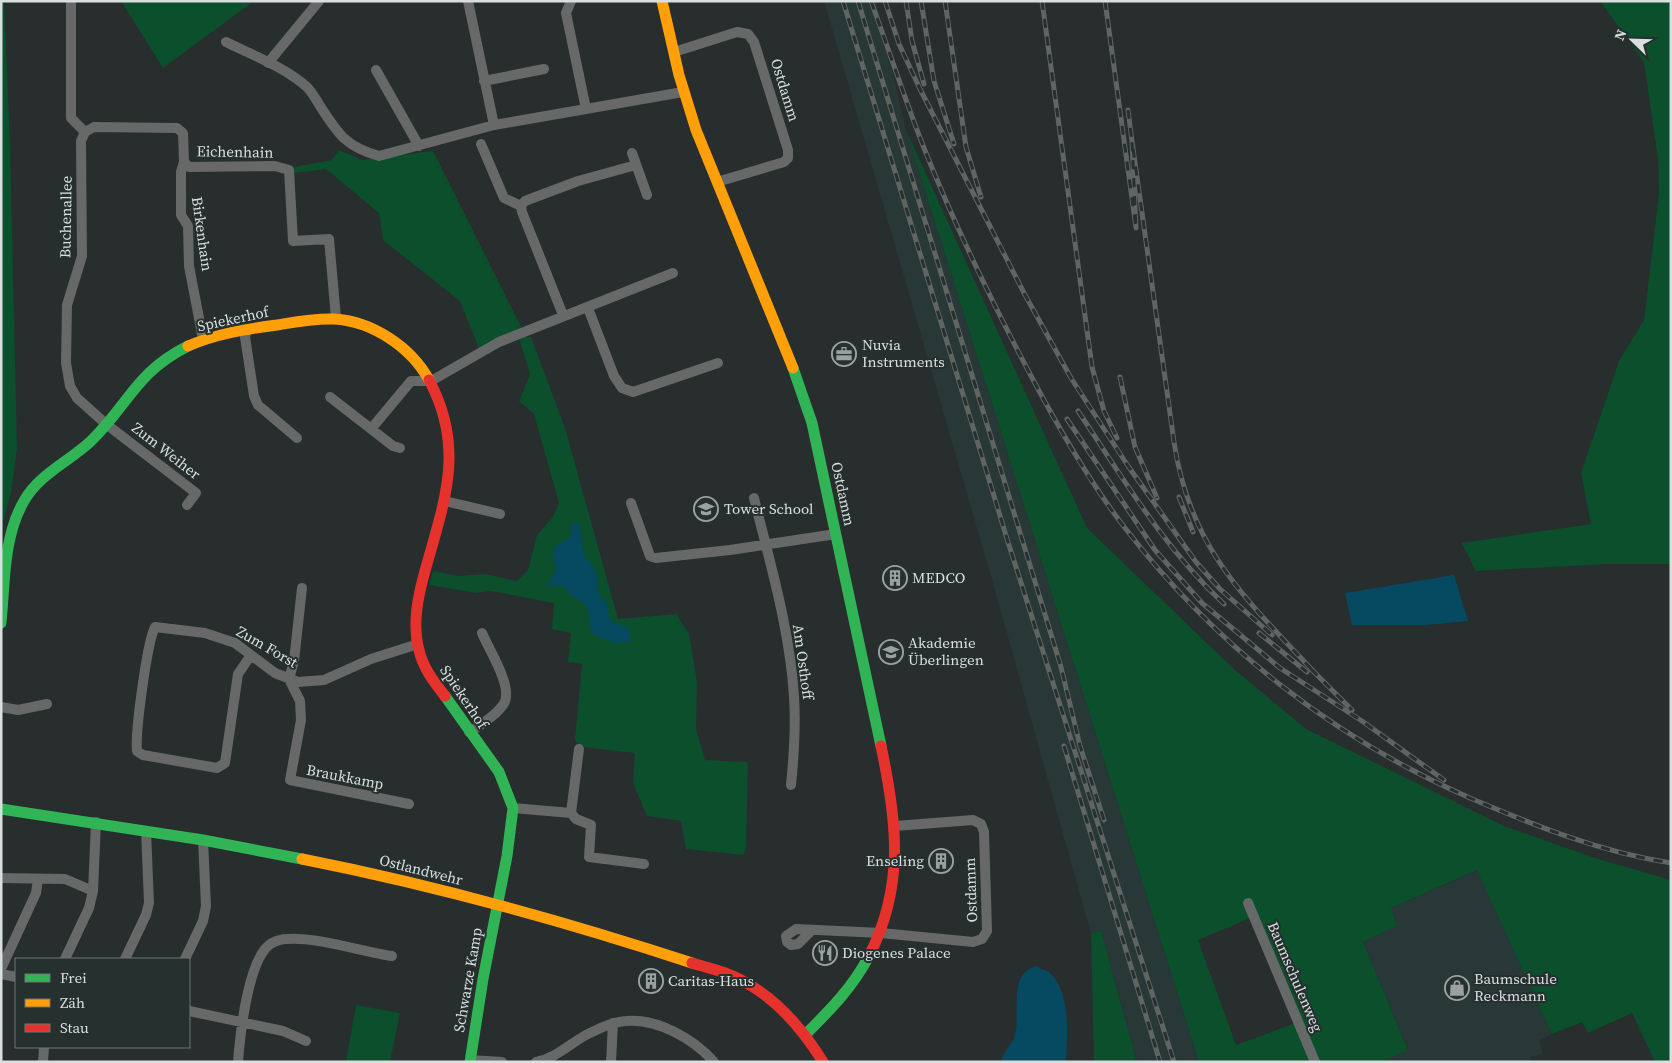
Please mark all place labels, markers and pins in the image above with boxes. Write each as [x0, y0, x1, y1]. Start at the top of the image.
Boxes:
place label: Nuvia Instruments [862, 334, 945, 372]
office icon: Nuvia Instruments [831, 341, 857, 367]
school or university icon: Tower School [693, 496, 719, 522]
place label: Tower School [724, 498, 814, 519]
building icon: MEDCO [882, 565, 908, 591]
place label: MEDCO [912, 567, 965, 588]
place label: Akademie Überlingen [908, 632, 984, 670]
school or university icon: Akademie Überlingen [878, 639, 904, 665]
building icon: Enseling [928, 848, 954, 874]
place label: Enseling [866, 850, 924, 871]
restaurant icon: Diogenes Palace [812, 940, 838, 966]
place label: Diogenes Palace [842, 942, 951, 963]
building icon: Caritas-Haus [638, 968, 664, 994]
place label: Baumschule Reckmann [1474, 968, 1557, 1006]
place label: Caritas-Haus [668, 970, 754, 991]
shop icon: Baumschule Reckmann [1444, 975, 1470, 1001]

